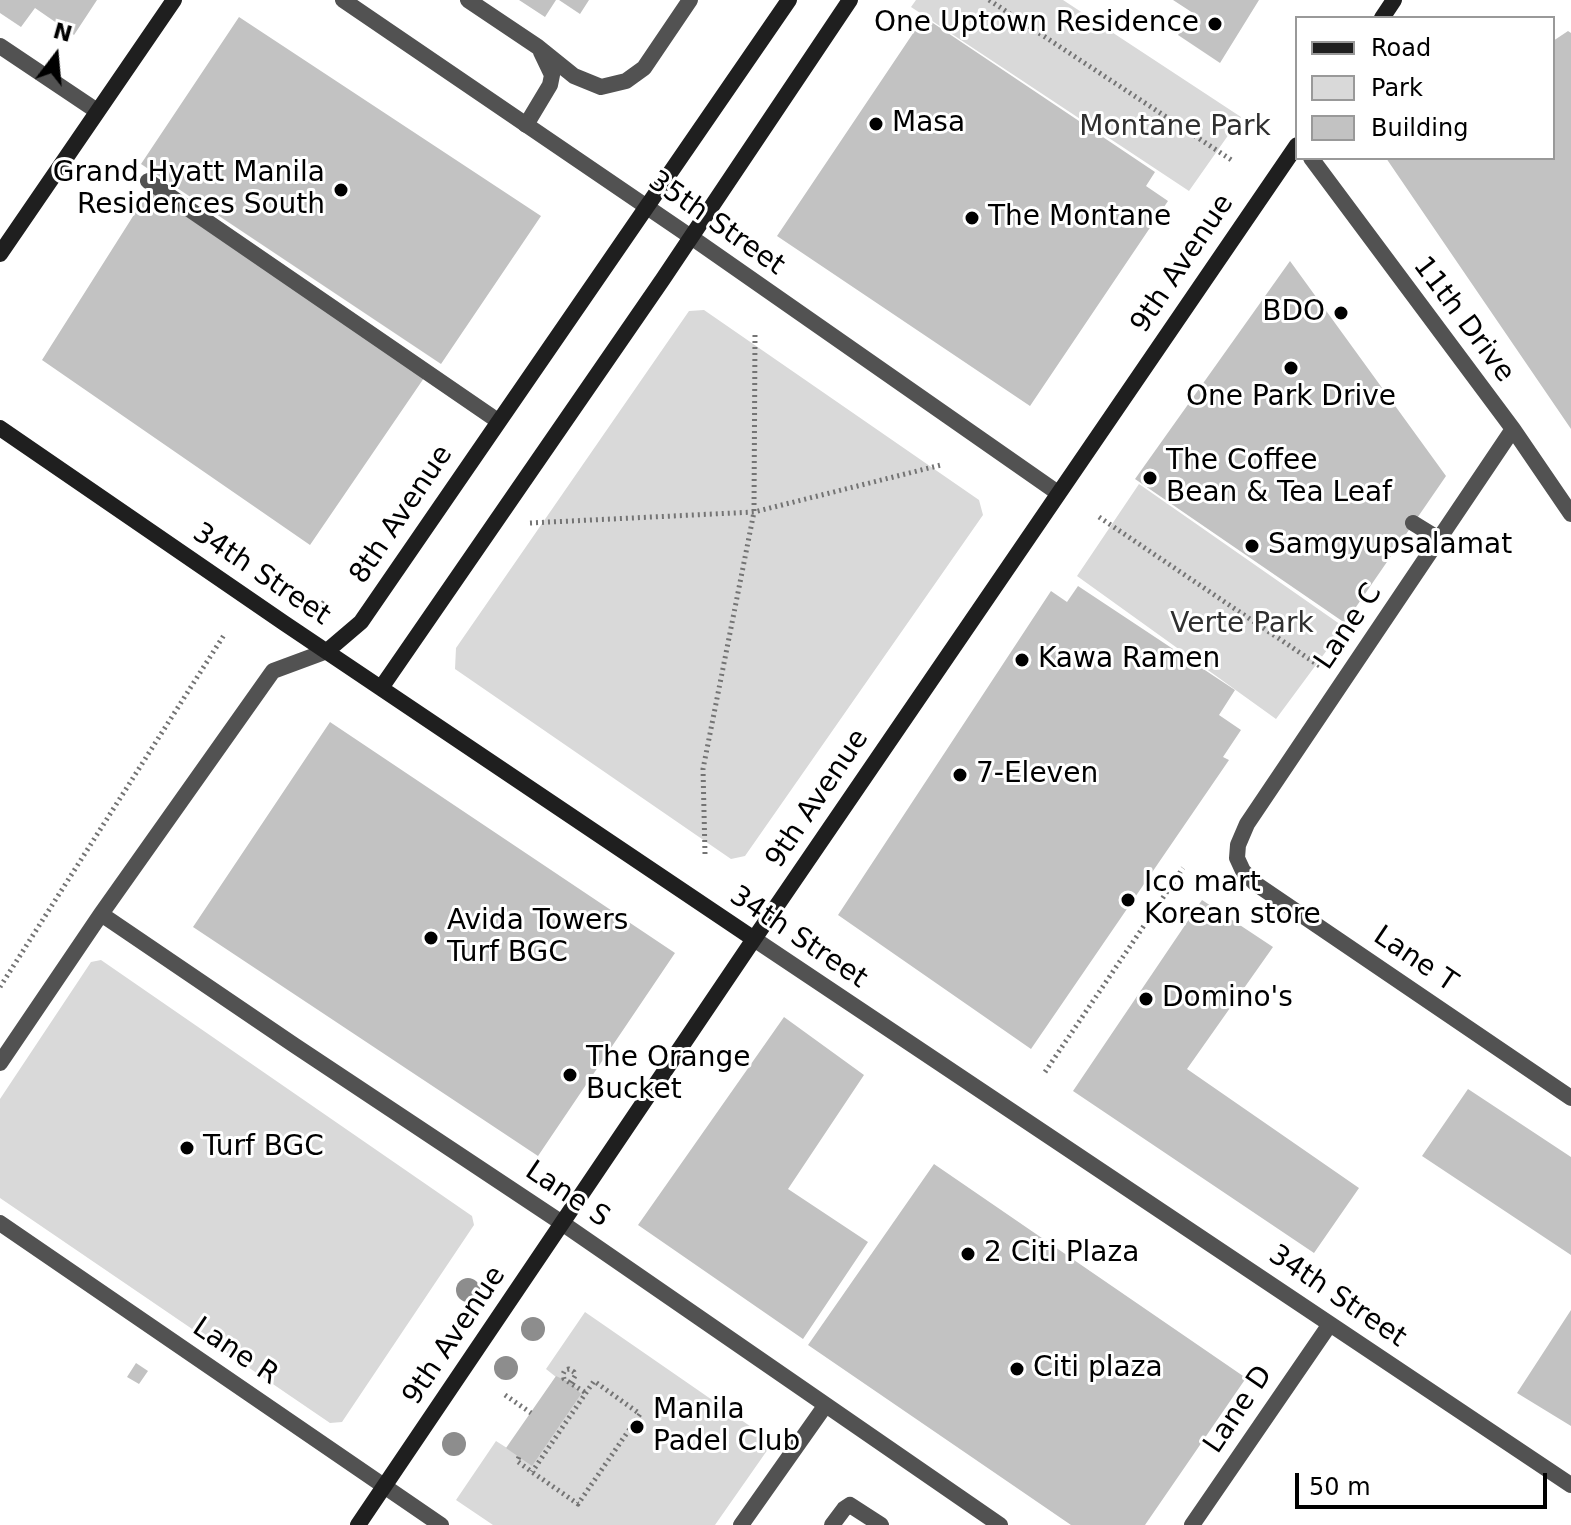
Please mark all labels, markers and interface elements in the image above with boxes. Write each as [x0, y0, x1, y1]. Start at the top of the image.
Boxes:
place label: One Uptown Residence [874, 7, 1199, 41]
marker: One Uptown Residence [1206, 15, 1224, 33]
north arrow [16, 16, 96, 96]
legend [1295, 16, 1555, 160]
text: N [50, 18, 75, 47]
text: Road [1371, 34, 1431, 62]
text: Park [1371, 74, 1423, 102]
place label: Masa [892, 107, 965, 141]
park label: Montane Park [1079, 111, 1271, 145]
text: Building [1371, 114, 1468, 142]
marker: Masa [867, 115, 885, 133]
place label: Grand Hyatt Manila Residences South [53, 157, 325, 223]
street label: 35th Street [642, 165, 790, 283]
marker: Grand Hyatt Manila Residences South [332, 181, 350, 199]
street label: 9th Avenue [1124, 189, 1242, 339]
place label: The Montane [988, 201, 1171, 235]
marker: The Montane [963, 209, 981, 227]
street label: 11th Drive [1405, 251, 1521, 389]
place label: BDO [1262, 296, 1325, 330]
marker: BDO [1332, 304, 1350, 322]
marker: One Park Drive [1282, 359, 1300, 377]
place label: One Park Drive [1186, 381, 1396, 415]
street label: 8th Avenue [343, 440, 461, 590]
place label: The Coffee Bean & Tea Leaf [1166, 445, 1392, 511]
marker: The Coffee Bean & Tea Leaf [1141, 469, 1159, 487]
street label: 34th Street [186, 517, 336, 633]
place label: Samgyupsalamat [1268, 529, 1512, 563]
marker: Samgyupsalamat [1243, 537, 1261, 555]
street label: Lane C [1308, 578, 1390, 676]
park label: Verte Park [1170, 608, 1314, 642]
place label: Kawa Ramen [1038, 643, 1220, 677]
marker: Kawa Ramen [1013, 651, 1031, 669]
street label: 9th Avenue [759, 724, 877, 874]
place label: 7-Eleven [976, 758, 1098, 792]
marker: 7-Eleven [951, 766, 969, 784]
place label: Ico mart Korean store [1144, 867, 1321, 933]
street label: 34th Street [723, 880, 873, 996]
marker: Ico mart Korean store [1119, 891, 1137, 909]
place label: Avida Towers Turf BGC [447, 905, 628, 971]
street label: Lane T [1367, 920, 1463, 1000]
marker: Avida Towers Turf BGC [422, 929, 440, 947]
place label: Domino's [1162, 982, 1293, 1016]
marker: Domino's [1137, 990, 1155, 1008]
place label: The Orange Bucket [586, 1042, 750, 1108]
marker: The Orange Bucket [561, 1066, 579, 1084]
place label: Turf BGC [203, 1131, 324, 1165]
marker: Turf BGC [178, 1139, 196, 1157]
street label: Lane S [518, 1155, 616, 1235]
place label: 2 Citi Plaza [984, 1237, 1139, 1271]
street label: 34th Street [1262, 1239, 1412, 1355]
marker: 2 Citi Plaza [959, 1245, 977, 1263]
street label: 9th Avenue [396, 1261, 514, 1411]
street label: Lane R [186, 1311, 284, 1393]
place label: Citi plaza [1033, 1352, 1163, 1386]
marker: Citi plaza [1008, 1360, 1026, 1378]
street label: Lane D [1198, 1360, 1280, 1460]
place label: Manila Padel Club [653, 1394, 800, 1460]
marker: Manila Padel Club [628, 1418, 646, 1436]
scale bar [1299, 1457, 1551, 1507]
text: 50 m [1309, 1473, 1371, 1501]

